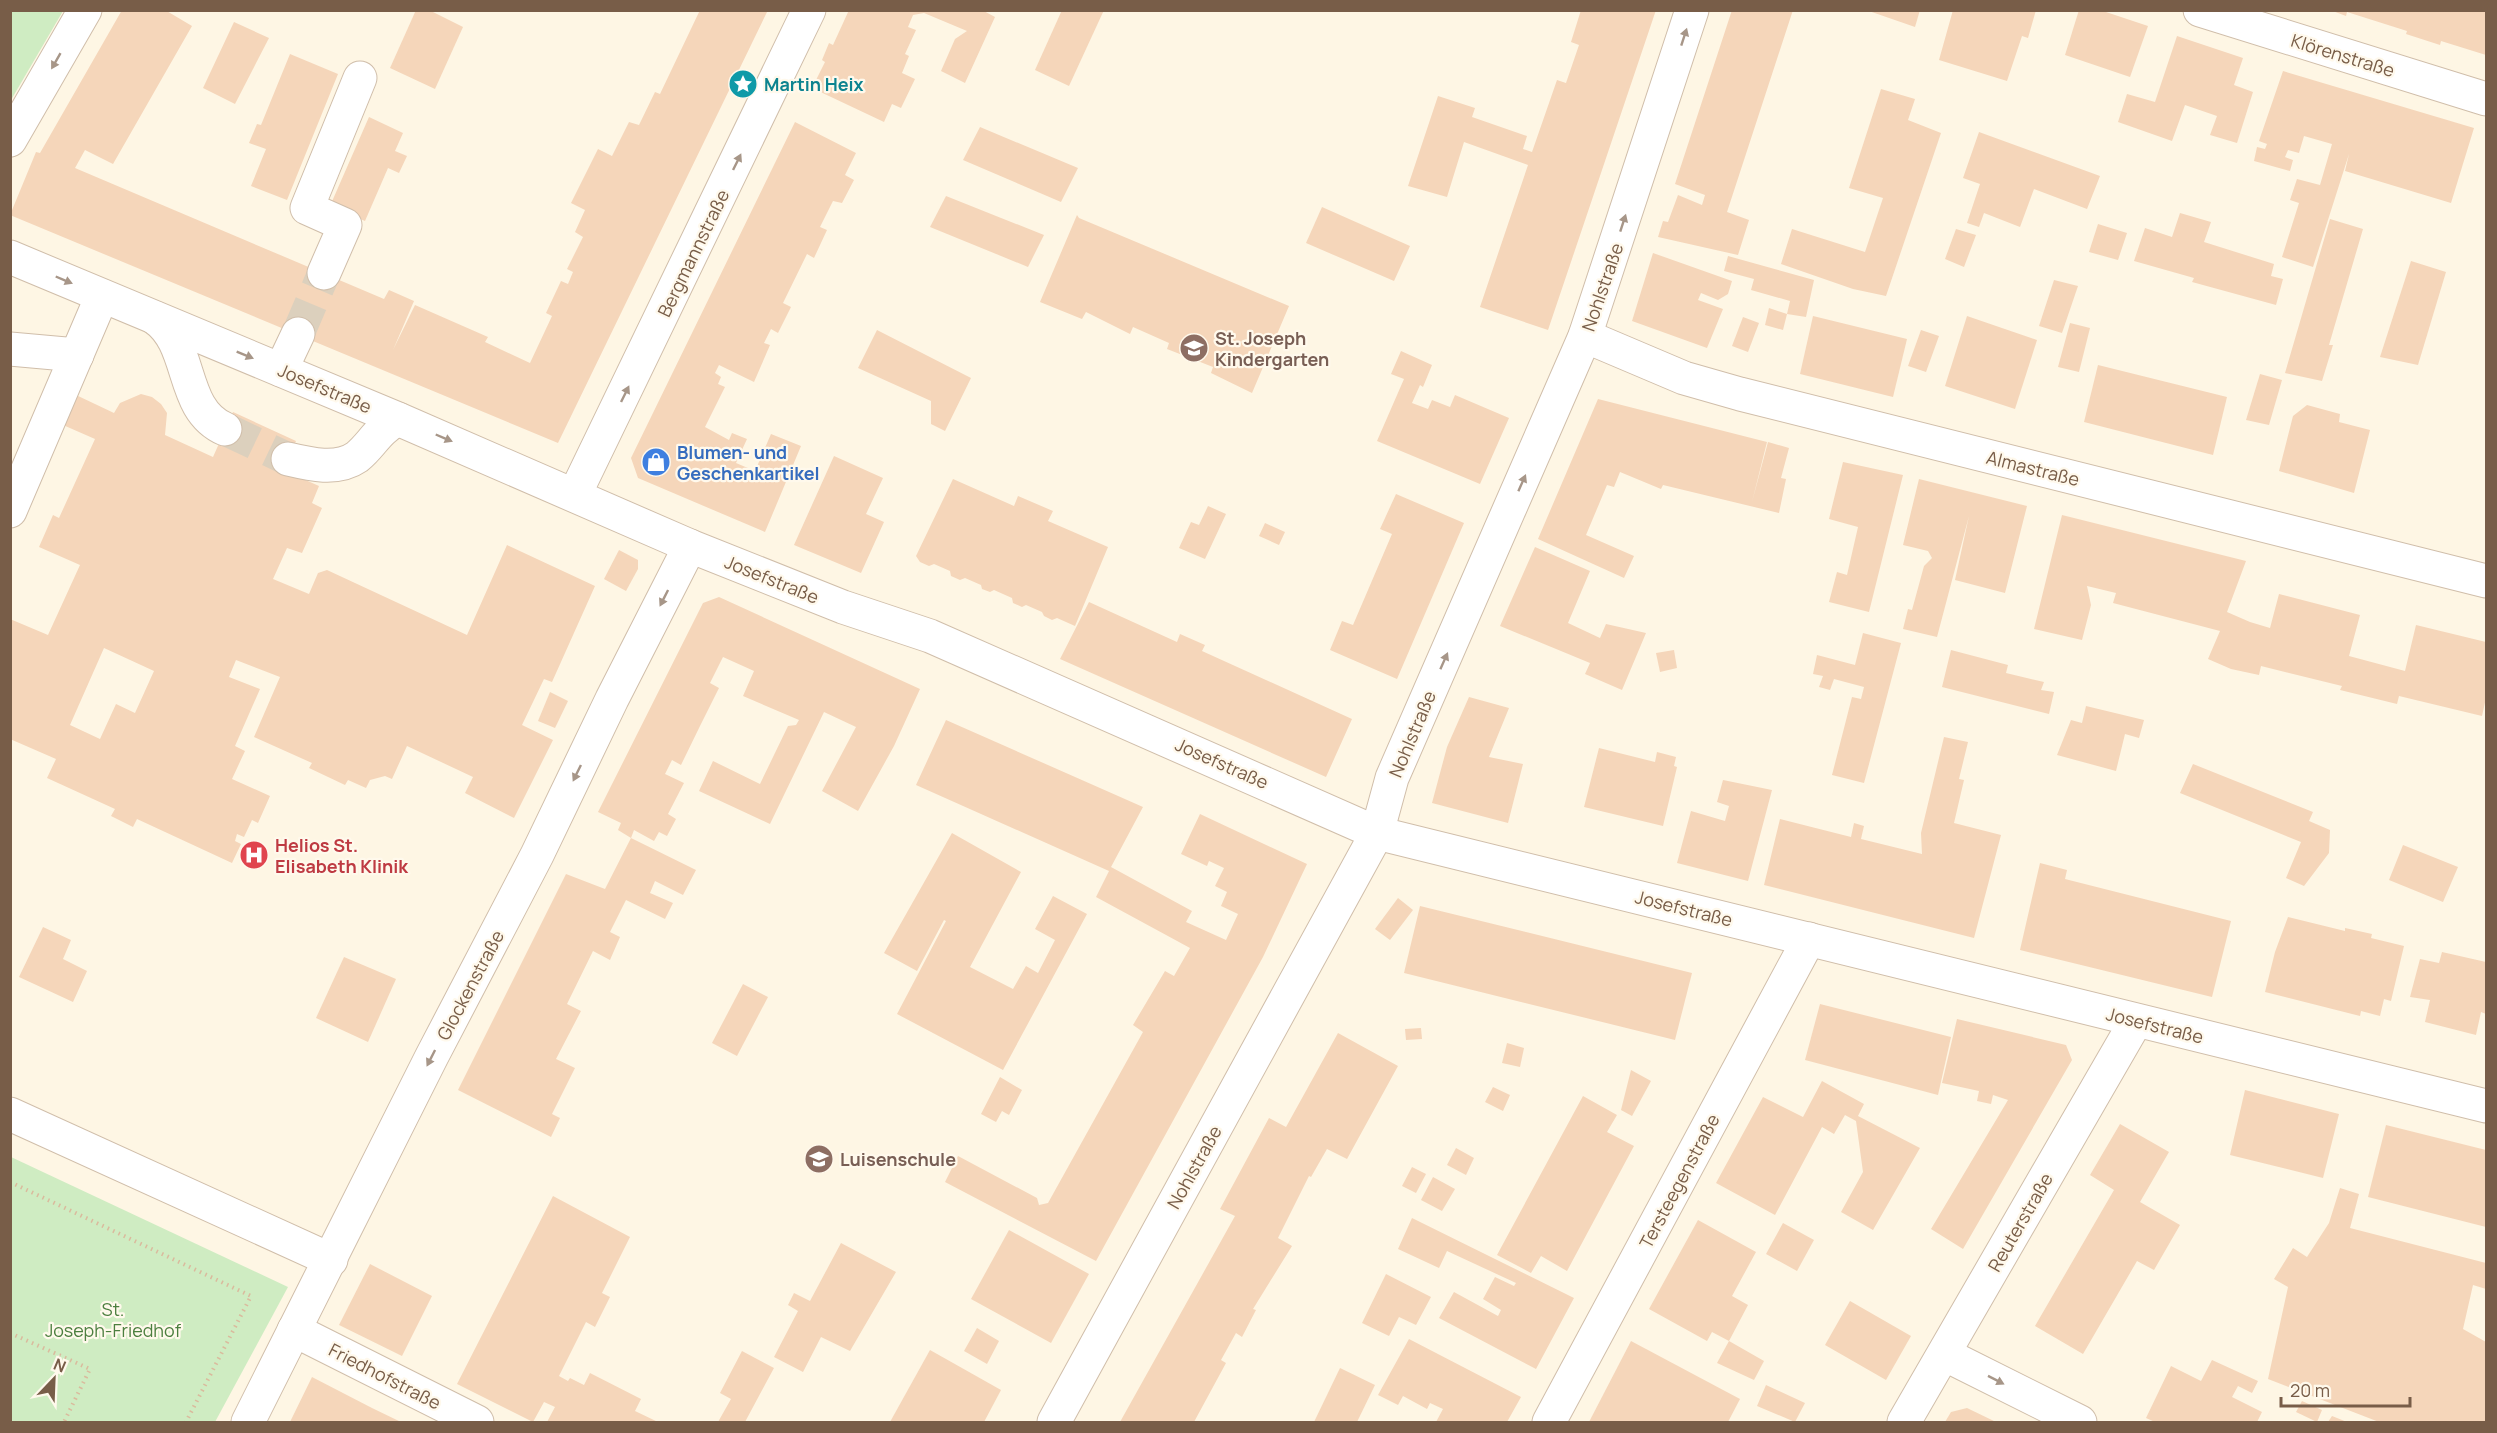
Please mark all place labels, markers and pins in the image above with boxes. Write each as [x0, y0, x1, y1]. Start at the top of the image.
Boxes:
place icon: Martin Heix [727, 68, 759, 100]
place label: Martin Heix [764, 72, 864, 96]
place label: St. Joseph Kindergarten [1215, 326, 1329, 371]
school or university icon: St. Joseph Kindergarten [1178, 332, 1210, 364]
place label: Blumen- und Geschenkartikel [677, 440, 820, 485]
shop icon: Blumen- und Geschenkartikel [640, 446, 672, 478]
place label: Helios St. Elisabeth Klinik [275, 833, 409, 878]
hospital icon: Helios St. Elisabeth Klinik [238, 839, 270, 871]
school or university icon: Luisenschule [803, 1143, 835, 1175]
place label: Luisenschule [840, 1147, 956, 1171]

